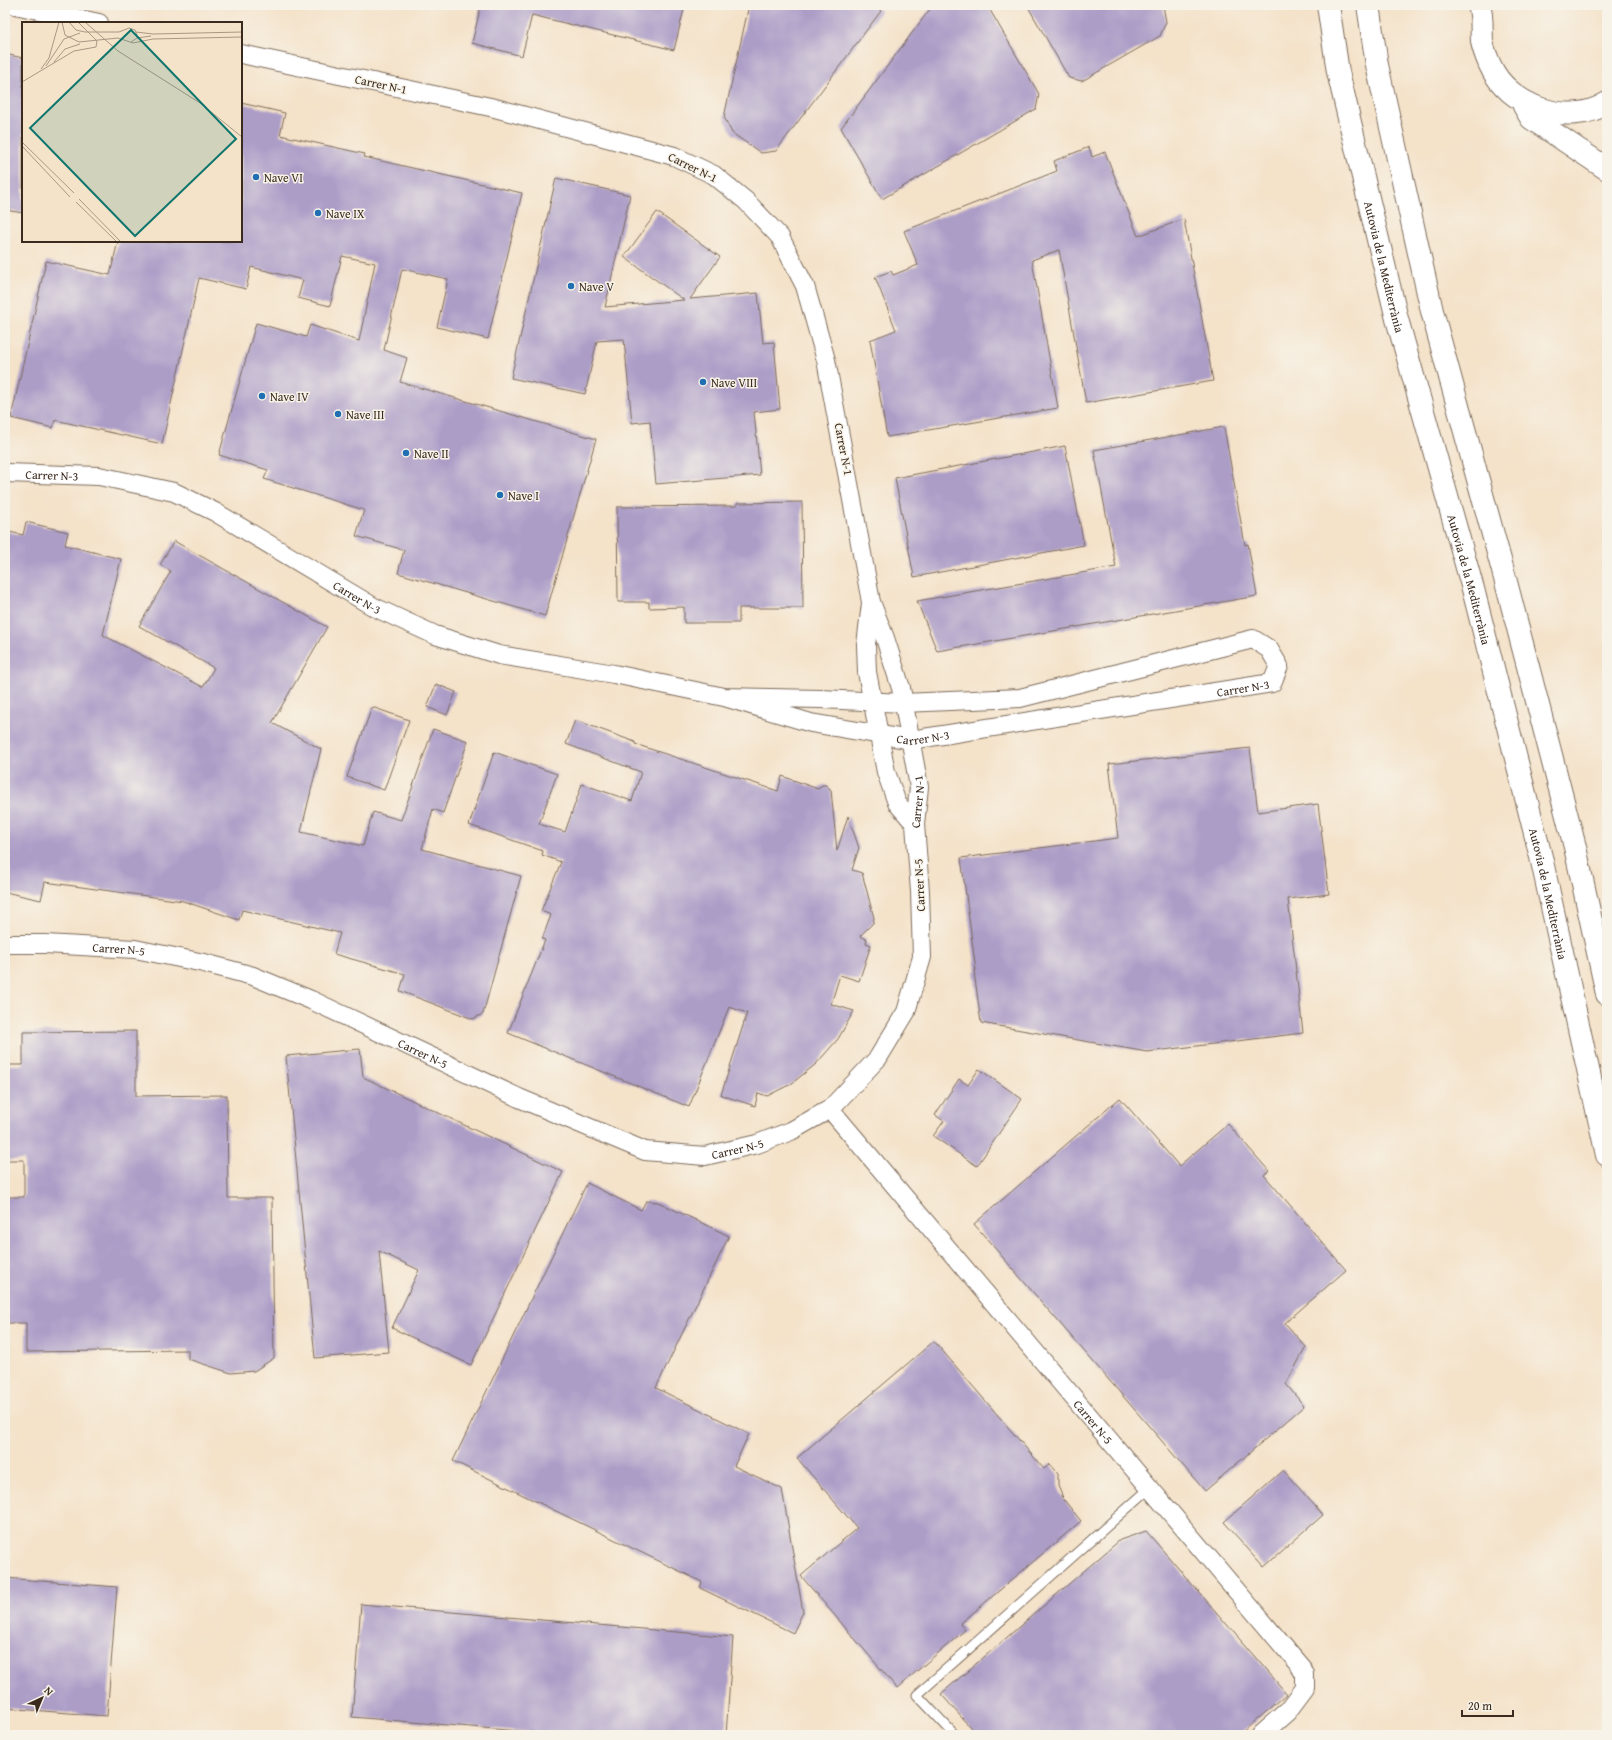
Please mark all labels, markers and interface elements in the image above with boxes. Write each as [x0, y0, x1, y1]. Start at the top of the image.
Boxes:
inset map [22, 22, 242, 242]
street label: Carrer N-1 [353, 70, 409, 98]
street label: Carrer N-1 [666, 148, 721, 186]
place label: Nave VI [264, 169, 303, 186]
marker: Nave VI [251, 172, 261, 182]
street label: Autovia de la Mediterrània [1361, 199, 1409, 335]
place label: Nave IX [326, 205, 365, 222]
marker: Nave IX [313, 208, 323, 218]
place label: Nave V [579, 278, 614, 295]
marker: Nave V [566, 281, 576, 291]
place label: Nave VIII [711, 374, 758, 391]
marker: Nave VIII [698, 377, 708, 387]
place label: Nave IV [270, 388, 309, 405]
marker: Nave IV [257, 391, 267, 401]
place label: Nave III [346, 406, 385, 423]
marker: Nave III [333, 409, 343, 419]
street label: Carrer N-1 [831, 421, 857, 477]
place label: Nave II [414, 445, 449, 462]
marker: Nave II [401, 448, 411, 458]
street label: Carrer N-3 [25, 465, 79, 484]
place label: Nave I [508, 487, 539, 504]
marker: Nave I [495, 490, 505, 500]
street label: Autovia de la Mediterrània [1444, 512, 1495, 647]
street label: Carrer N-3 [330, 576, 384, 618]
street label: Carrer N-3 [1215, 675, 1271, 700]
street label: Carrer N-3 [895, 726, 951, 749]
street label: Carrer N-1 [906, 774, 928, 829]
street label: Autovia de la Mediterrània [1525, 826, 1572, 961]
street label: Carrer N-5 [909, 858, 929, 912]
street label: Carrer N-5 [92, 938, 147, 959]
street label: Carrer N-5 [396, 1034, 451, 1072]
street label: Carrer N-5 [710, 1134, 766, 1163]
street label: Carrer N-5 [1070, 1396, 1117, 1447]
north arrow [22, 1678, 62, 1718]
text: N [41, 1682, 58, 1700]
scale bar [1462, 1692, 1513, 1718]
text: 20 m [1468, 1697, 1492, 1714]

